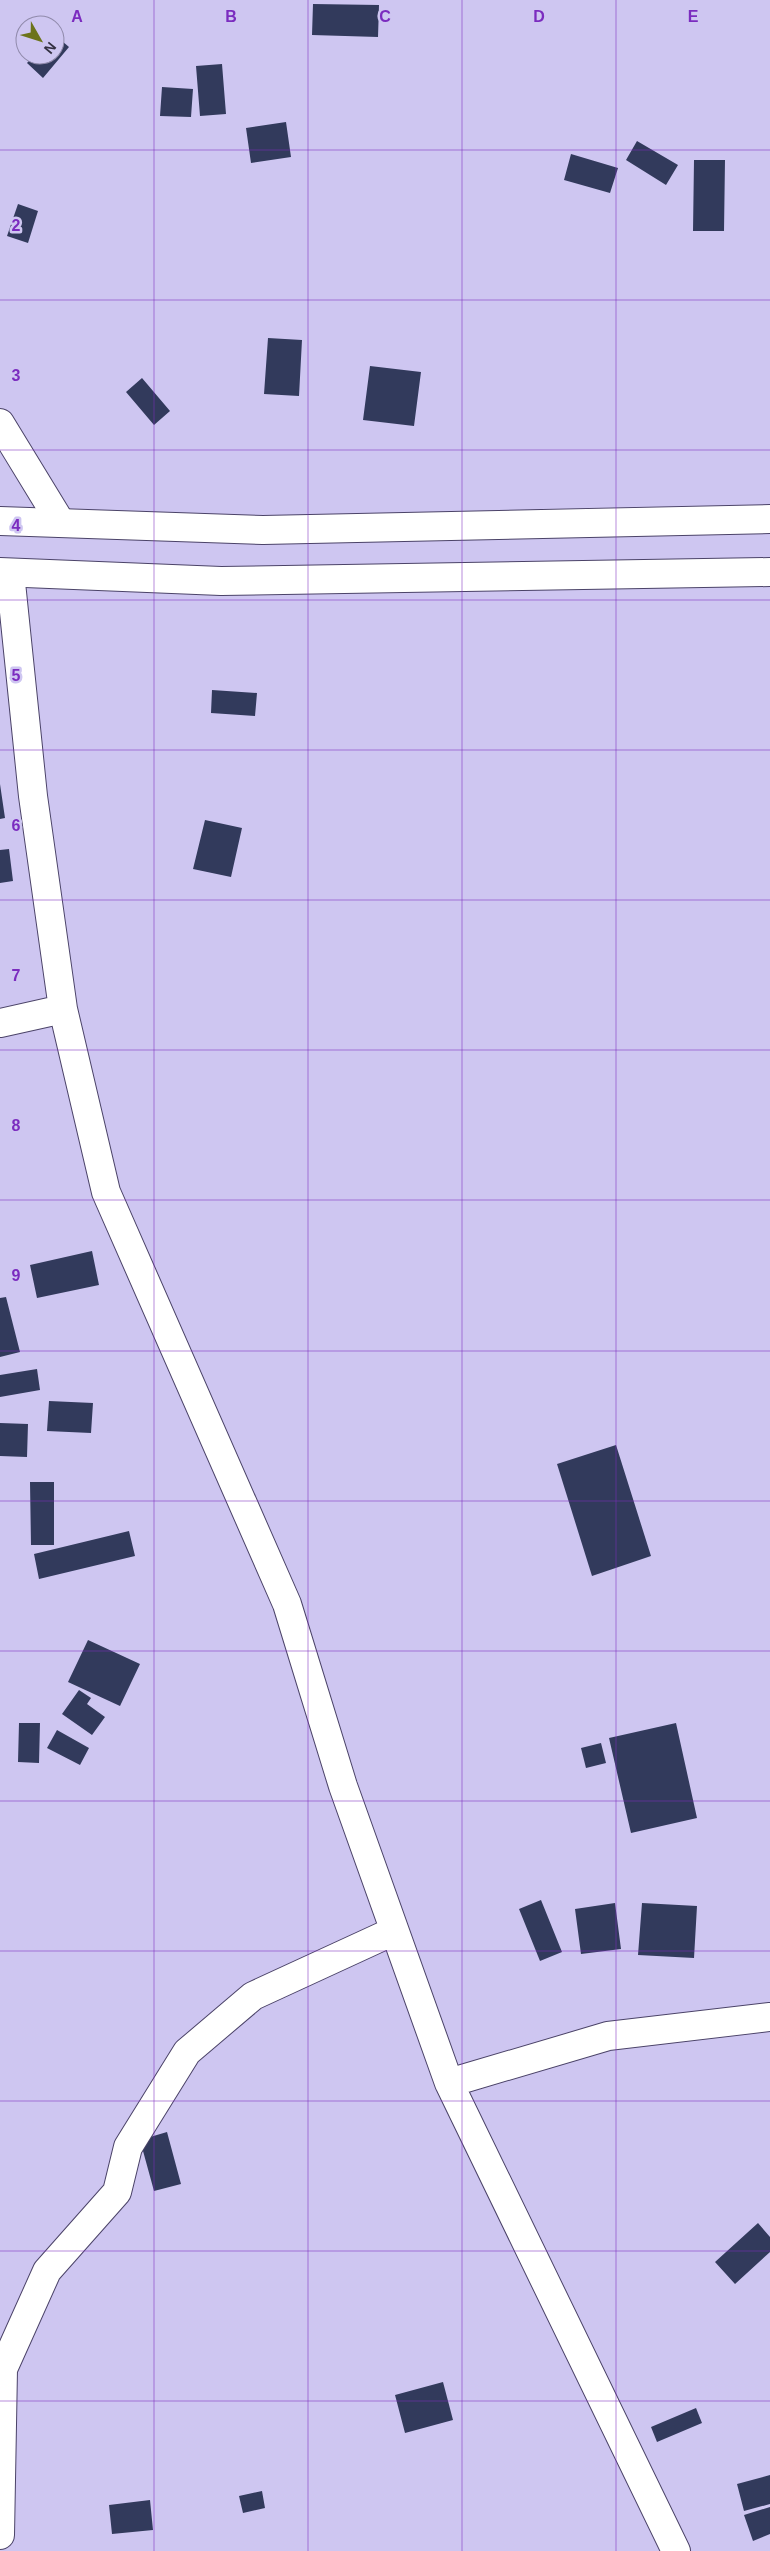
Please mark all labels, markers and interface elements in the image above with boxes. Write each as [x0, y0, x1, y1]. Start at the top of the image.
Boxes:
text: A [71, 8, 83, 25]
text: B [225, 8, 237, 25]
text: C [379, 8, 391, 25]
text: D [533, 8, 545, 25]
text: E [688, 8, 699, 25]
north arrow [15, 15, 65, 65]
text: N [41, 39, 60, 57]
text: 2 [12, 217, 21, 234]
text: 3 [12, 367, 21, 384]
text: 4 [12, 517, 21, 534]
text: 5 [12, 667, 21, 684]
text: 6 [12, 817, 21, 834]
text: 7 [12, 967, 21, 984]
text: 8 [12, 1117, 21, 1134]
text: 9 [12, 1267, 21, 1284]

